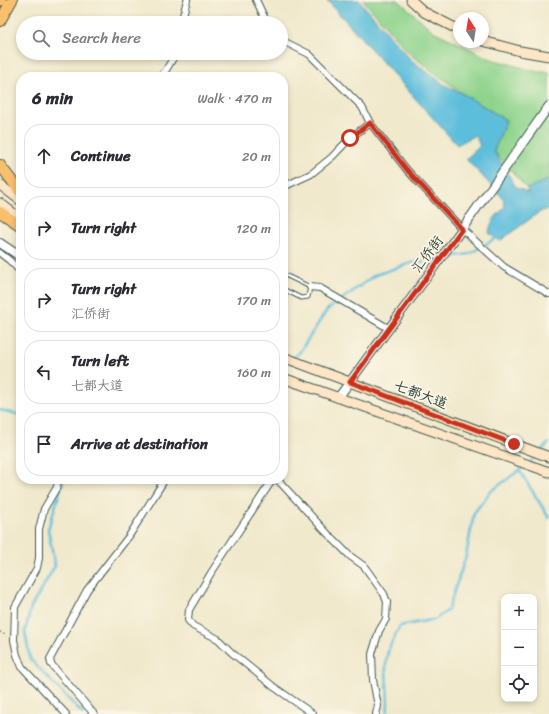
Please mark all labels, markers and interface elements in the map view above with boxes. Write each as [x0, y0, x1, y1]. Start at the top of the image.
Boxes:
north arrow [453, 12, 489, 48]
search box [16, 16, 288, 60]
text: Search here [62, 25, 141, 51]
icon: search [30, 27, 52, 49]
text: 6 min [32, 83, 73, 113]
text: Walk · 470 m [197, 87, 272, 110]
route start [341, 129, 359, 147]
text: Continue [71, 143, 131, 169]
icon: ahead [33, 145, 55, 167]
text: 20 m [242, 145, 271, 168]
text: Turn right [71, 215, 136, 241]
icon: right [33, 217, 55, 239]
text: 120 m [236, 217, 271, 240]
street label: 汇侨街 [405, 230, 450, 279]
text: Turn right [71, 276, 136, 302]
icon: right [33, 289, 55, 311]
text: 170 m [236, 289, 271, 312]
text: 汇侨街 [71, 302, 110, 325]
text: Turn left [71, 348, 129, 374]
icon: left [33, 361, 55, 383]
text: 160 m [236, 361, 271, 384]
street label: 七都大道 [390, 373, 451, 416]
text: 七都大道 [71, 374, 123, 397]
text: Arrive at destination [71, 431, 208, 457]
icon: arrive [33, 433, 55, 455]
route end [505, 435, 523, 453]
map controls [501, 594, 537, 702]
button: + [501, 594, 537, 630]
button: − [501, 630, 537, 666]
button: locate [501, 666, 537, 702]

